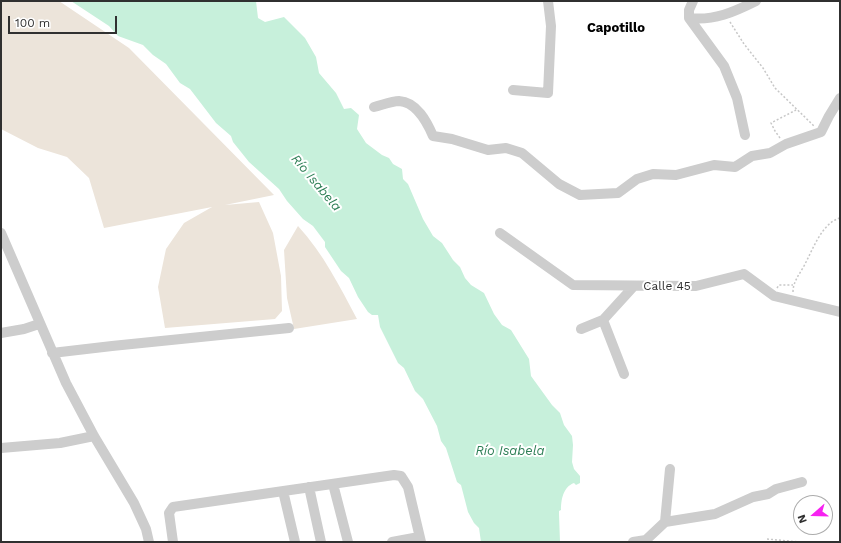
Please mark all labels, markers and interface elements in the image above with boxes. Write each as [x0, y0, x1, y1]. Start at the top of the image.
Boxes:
scale bar [10, 8, 119, 34]
text: 100 m [15, 16, 50, 30]
district label: Capotillo [587, 20, 645, 36]
water label: Río Isabela [288, 151, 344, 215]
street label: Calle 45 [643, 279, 691, 293]
water label: Río Isabela [475, 443, 545, 459]
north arrow [793, 495, 833, 535]
text: N [795, 513, 810, 525]

